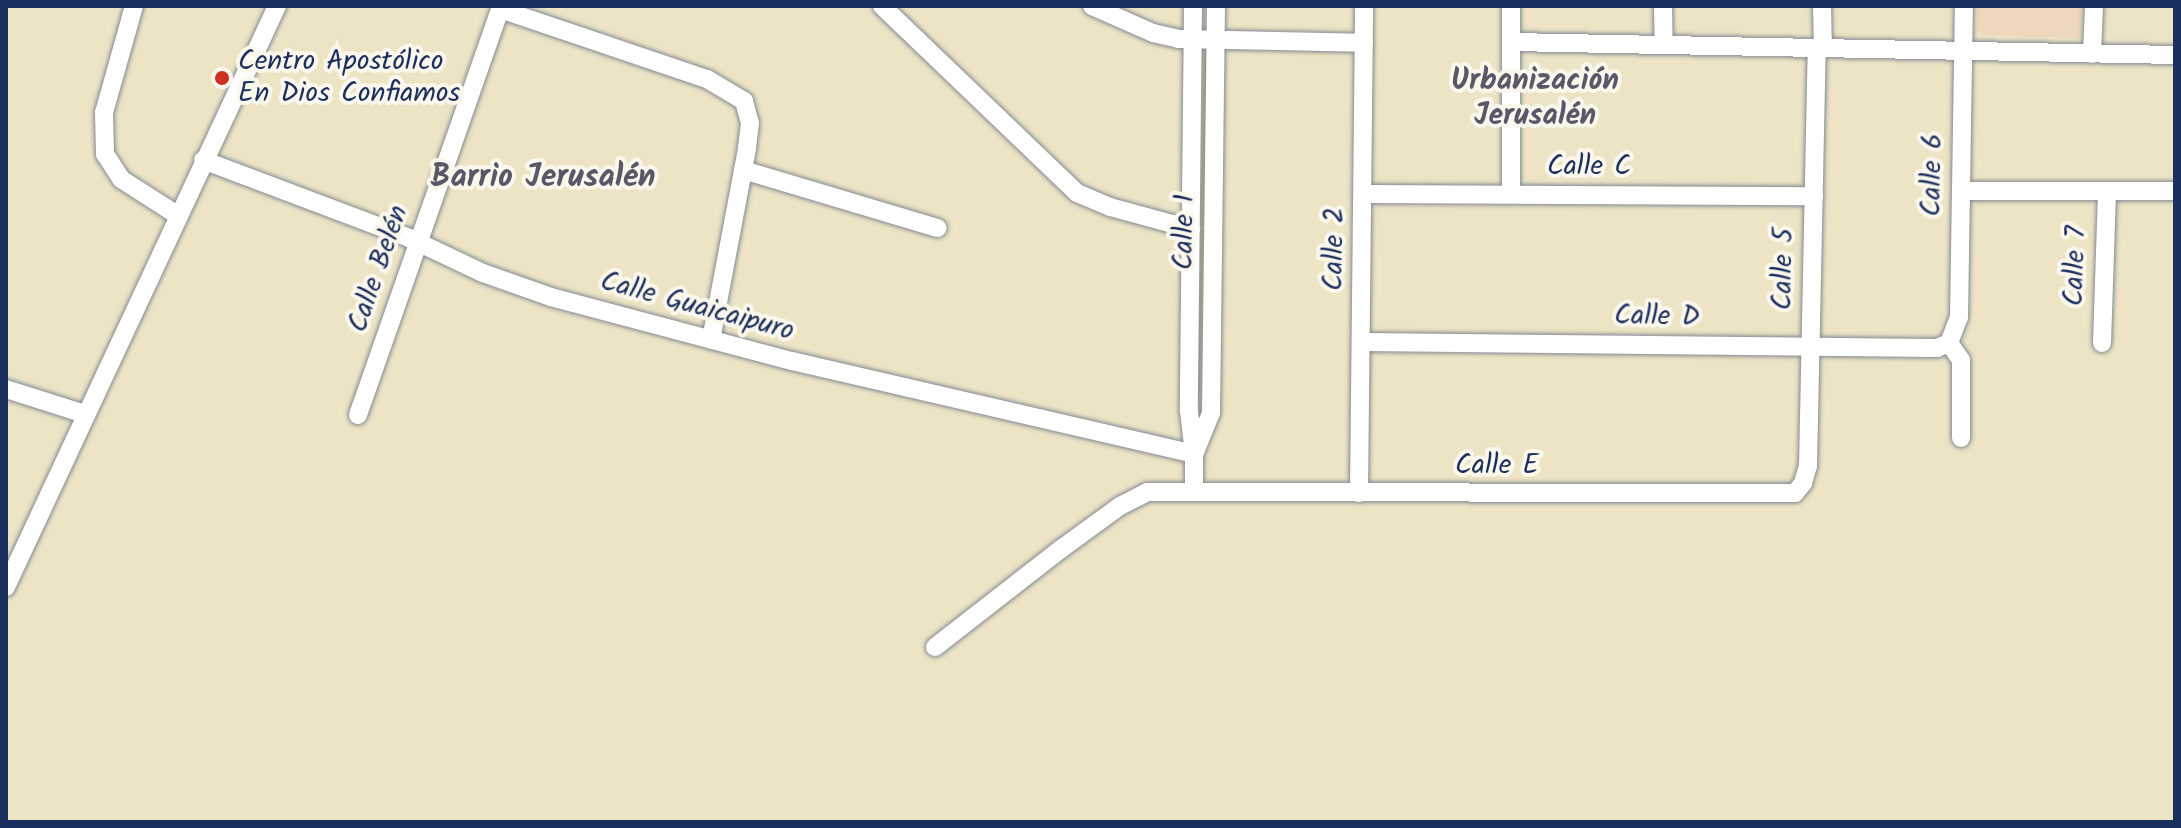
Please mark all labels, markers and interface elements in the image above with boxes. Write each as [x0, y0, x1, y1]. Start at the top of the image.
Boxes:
place label: Centro Apostólico En Dios Confiamos [238, 45, 460, 111]
district label: Urbanización Jerusalén [1451, 63, 1619, 134]
marker: Centro Apostólico En Dios Confiamos [213, 69, 231, 87]
street label: Calle 6 [1915, 133, 1951, 217]
street label: Calle C [1547, 150, 1631, 184]
district label: Barrio Jerusalén [430, 159, 656, 197]
street label: Calle 1 [1168, 194, 1202, 270]
street label: Calle Belén [342, 201, 416, 337]
street label: Calle 2 [1317, 207, 1353, 291]
street label: Calle 7 [2058, 225, 2094, 307]
street label: Calle 5 [1766, 227, 1802, 311]
street label: Calle Guaicaipuro [597, 265, 797, 349]
street label: Calle D [1614, 299, 1700, 335]
street label: Calle E [1455, 449, 1539, 483]

